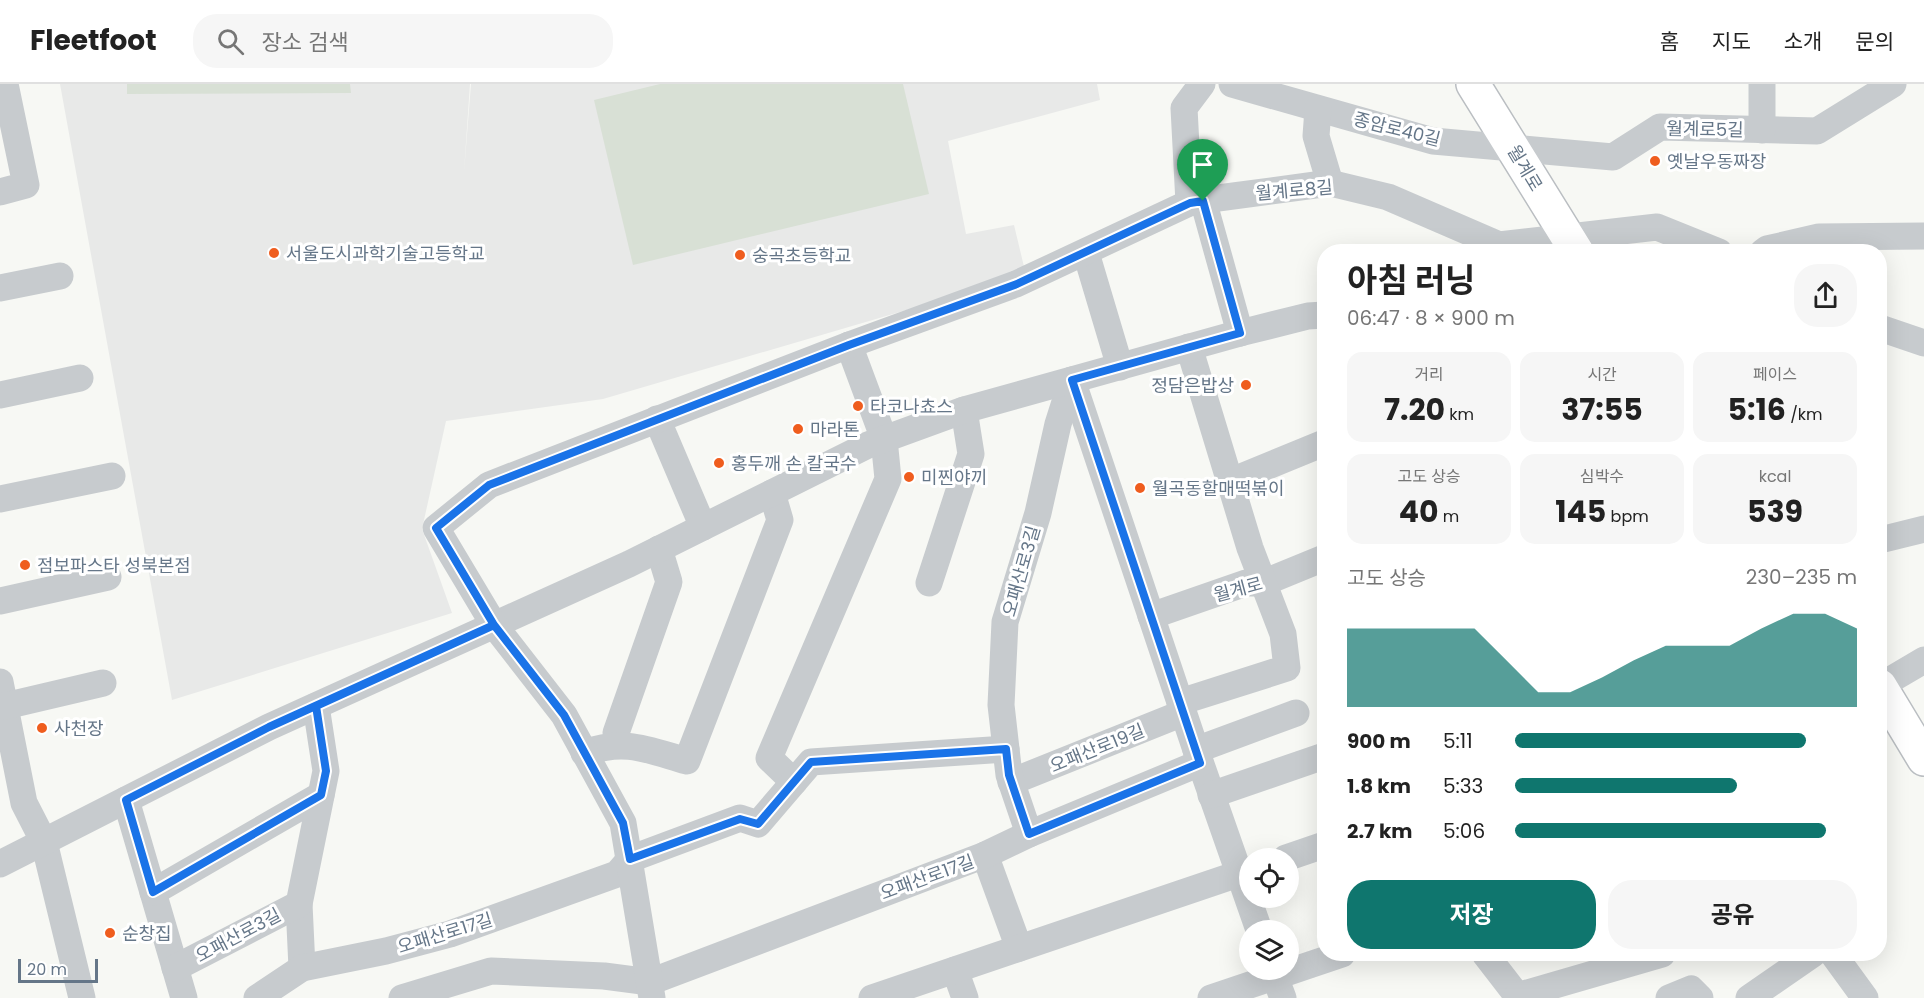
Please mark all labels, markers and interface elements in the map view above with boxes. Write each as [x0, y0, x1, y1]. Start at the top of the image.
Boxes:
search box [193, 14, 613, 68]
text: Fleetfoot [30, 21, 157, 60]
icon: search [214, 25, 247, 58]
text: 장소 검색 [262, 27, 348, 58]
text: 홈 [1660, 27, 1679, 56]
text: 지도 [1712, 27, 1751, 56]
text: 소개 [1784, 27, 1822, 56]
text: 문의 [1855, 27, 1894, 56]
street label: 종암로40길 [1351, 106, 1443, 152]
street label: 월계로5길 [1666, 116, 1744, 142]
pin [1177, 139, 1228, 201]
street label: 월계로 [1501, 140, 1549, 196]
icon: arrive [1186, 148, 1219, 181]
place label: 옛날우동짜장 [1667, 149, 1766, 174]
marker: 옛날우동짜장 [1648, 154, 1662, 168]
street label: 월계로8길 [1254, 174, 1334, 206]
place label: 서울도시과학기술고등학교 [286, 241, 485, 266]
place label: 숭곡초등학교 [752, 243, 851, 268]
marker: 서울도시과학기술고등학교 [267, 246, 281, 260]
marker: 숭곡초등학교 [733, 248, 747, 262]
text: 아침 러닝 [1347, 257, 1475, 304]
button: share [1794, 264, 1857, 327]
text: 06:47 · 8 × 900 m [1347, 304, 1515, 332]
text: 거리 [1414, 363, 1444, 386]
text: 시간 [1587, 363, 1617, 386]
text: 페이스 [1753, 363, 1797, 386]
place label: 정담은밥상 [1151, 373, 1234, 398]
marker: 정담은밥상 [1239, 378, 1253, 392]
text: 7.20 [1384, 388, 1445, 431]
text: 37:55 [1561, 388, 1643, 431]
text: 5:16 [1727, 388, 1786, 431]
place label: 타코나쵸스 [870, 394, 953, 419]
marker: 타코나쵸스 [851, 399, 865, 413]
text: km [1445, 403, 1474, 426]
text: /km [1786, 403, 1823, 426]
place label: 마라톤 [810, 417, 860, 442]
marker: 마라톤 [791, 422, 805, 436]
place label: 홍두깨 손 칼국수 [731, 451, 857, 476]
marker: 홍두깨 손 칼국수 [712, 456, 726, 470]
place label: 미찐야끼 [921, 465, 987, 490]
text: 고도 상승 [1397, 465, 1461, 488]
text: 심박수 [1580, 465, 1624, 488]
text: kcal [1759, 465, 1791, 488]
marker: 미찐야끼 [902, 470, 916, 484]
place label: 월곡동할매떡볶이 [1152, 476, 1284, 501]
marker: 월곡동할매떡볶이 [1133, 481, 1147, 495]
text: 40 [1399, 490, 1439, 533]
text: 145 [1555, 490, 1606, 533]
text: 539 [1747, 490, 1803, 533]
text: m [1439, 505, 1459, 528]
text: bpm [1606, 505, 1649, 528]
street label: 오패산로3길 [996, 523, 1046, 619]
place label: 점보파스타 성북본점 [37, 553, 191, 578]
marker: 점보파스타 성북본점 [18, 558, 32, 572]
text: 230–235 m [1746, 563, 1857, 591]
text: 고도 상승 [1347, 564, 1426, 592]
street label: 월계로 [1211, 570, 1265, 608]
place label: 사천장 [54, 716, 104, 741]
street label: 오패산로19길 [1046, 718, 1148, 778]
marker: 사천장 [35, 721, 49, 735]
text: 900 m [1347, 727, 1411, 755]
text: 5:11 [1443, 727, 1473, 755]
text: 1.8 km [1347, 772, 1411, 800]
text: 5:33 [1443, 772, 1483, 800]
text: 2.7 km [1347, 817, 1413, 845]
text: 5:06 [1443, 817, 1485, 845]
street label: 오패산로17길 [876, 848, 978, 906]
map controls [1239, 848, 1299, 980]
button: locate [1239, 848, 1299, 908]
button: 저장 [1347, 880, 1596, 949]
button: 공유 [1608, 880, 1857, 949]
street label: 오패산로3길 [191, 902, 285, 968]
street label: 오패산로17길 [394, 907, 496, 959]
button: layers [1239, 920, 1299, 980]
place label: 순창집 [122, 921, 172, 946]
marker: 순창집 [103, 926, 117, 940]
scale bar [18, 956, 98, 984]
text: 20 m [27, 958, 67, 981]

